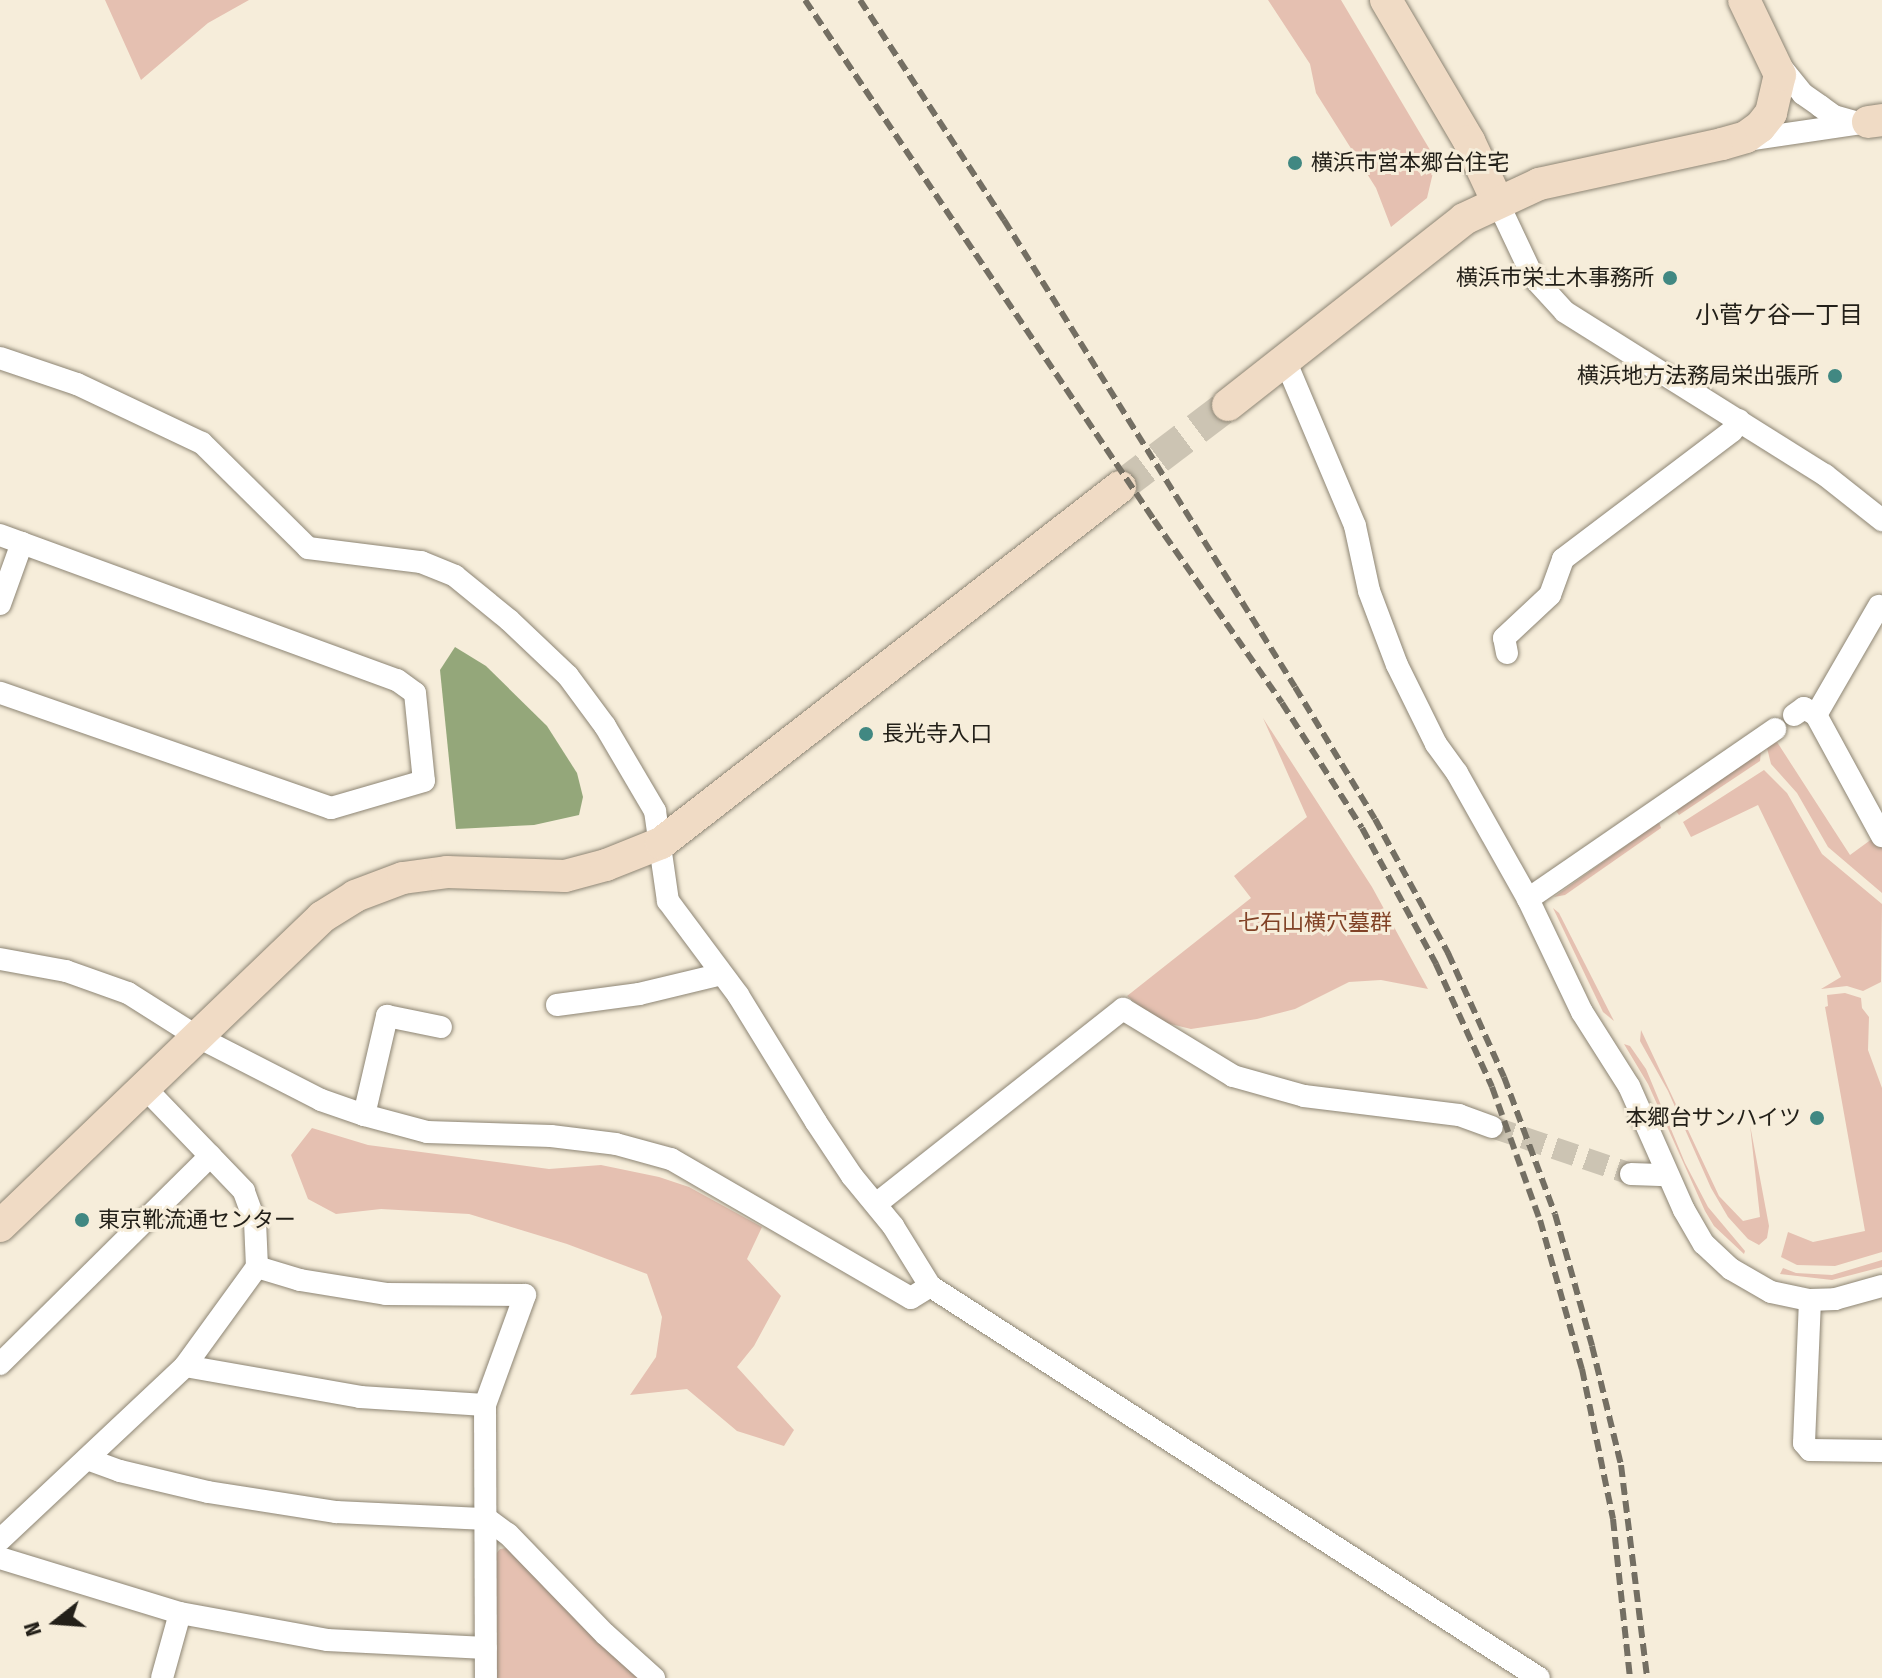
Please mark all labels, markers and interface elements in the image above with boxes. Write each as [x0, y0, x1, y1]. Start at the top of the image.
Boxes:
place label: 横浜市営本郷台住宅 [1311, 150, 1509, 176]
marker: 横浜市営本郷台住宅 [1286, 154, 1304, 172]
place label: 横浜市栄土木事務所 [1456, 265, 1654, 291]
marker: 横浜市栄土木事務所 [1661, 269, 1679, 287]
district label: 小菅ケ谷一丁目 [1695, 302, 1863, 330]
place label: 横浜地方法務局栄出張所 [1577, 363, 1819, 389]
marker: 横浜地方法務局栄出張所 [1826, 367, 1844, 385]
place label: 長光寺入口 [882, 721, 992, 747]
marker: 長光寺入口 [857, 725, 875, 743]
park label: 七石山横穴墓群 [1238, 910, 1392, 936]
place label: 本郷台サンハイツ [1625, 1105, 1801, 1131]
marker: 本郷台サンハイツ [1808, 1109, 1826, 1127]
place label: 東京靴流通センター [98, 1207, 296, 1233]
marker: 東京靴流通センター [73, 1211, 91, 1229]
north arrow [16, 1582, 96, 1662]
text: N [18, 1619, 47, 1639]

